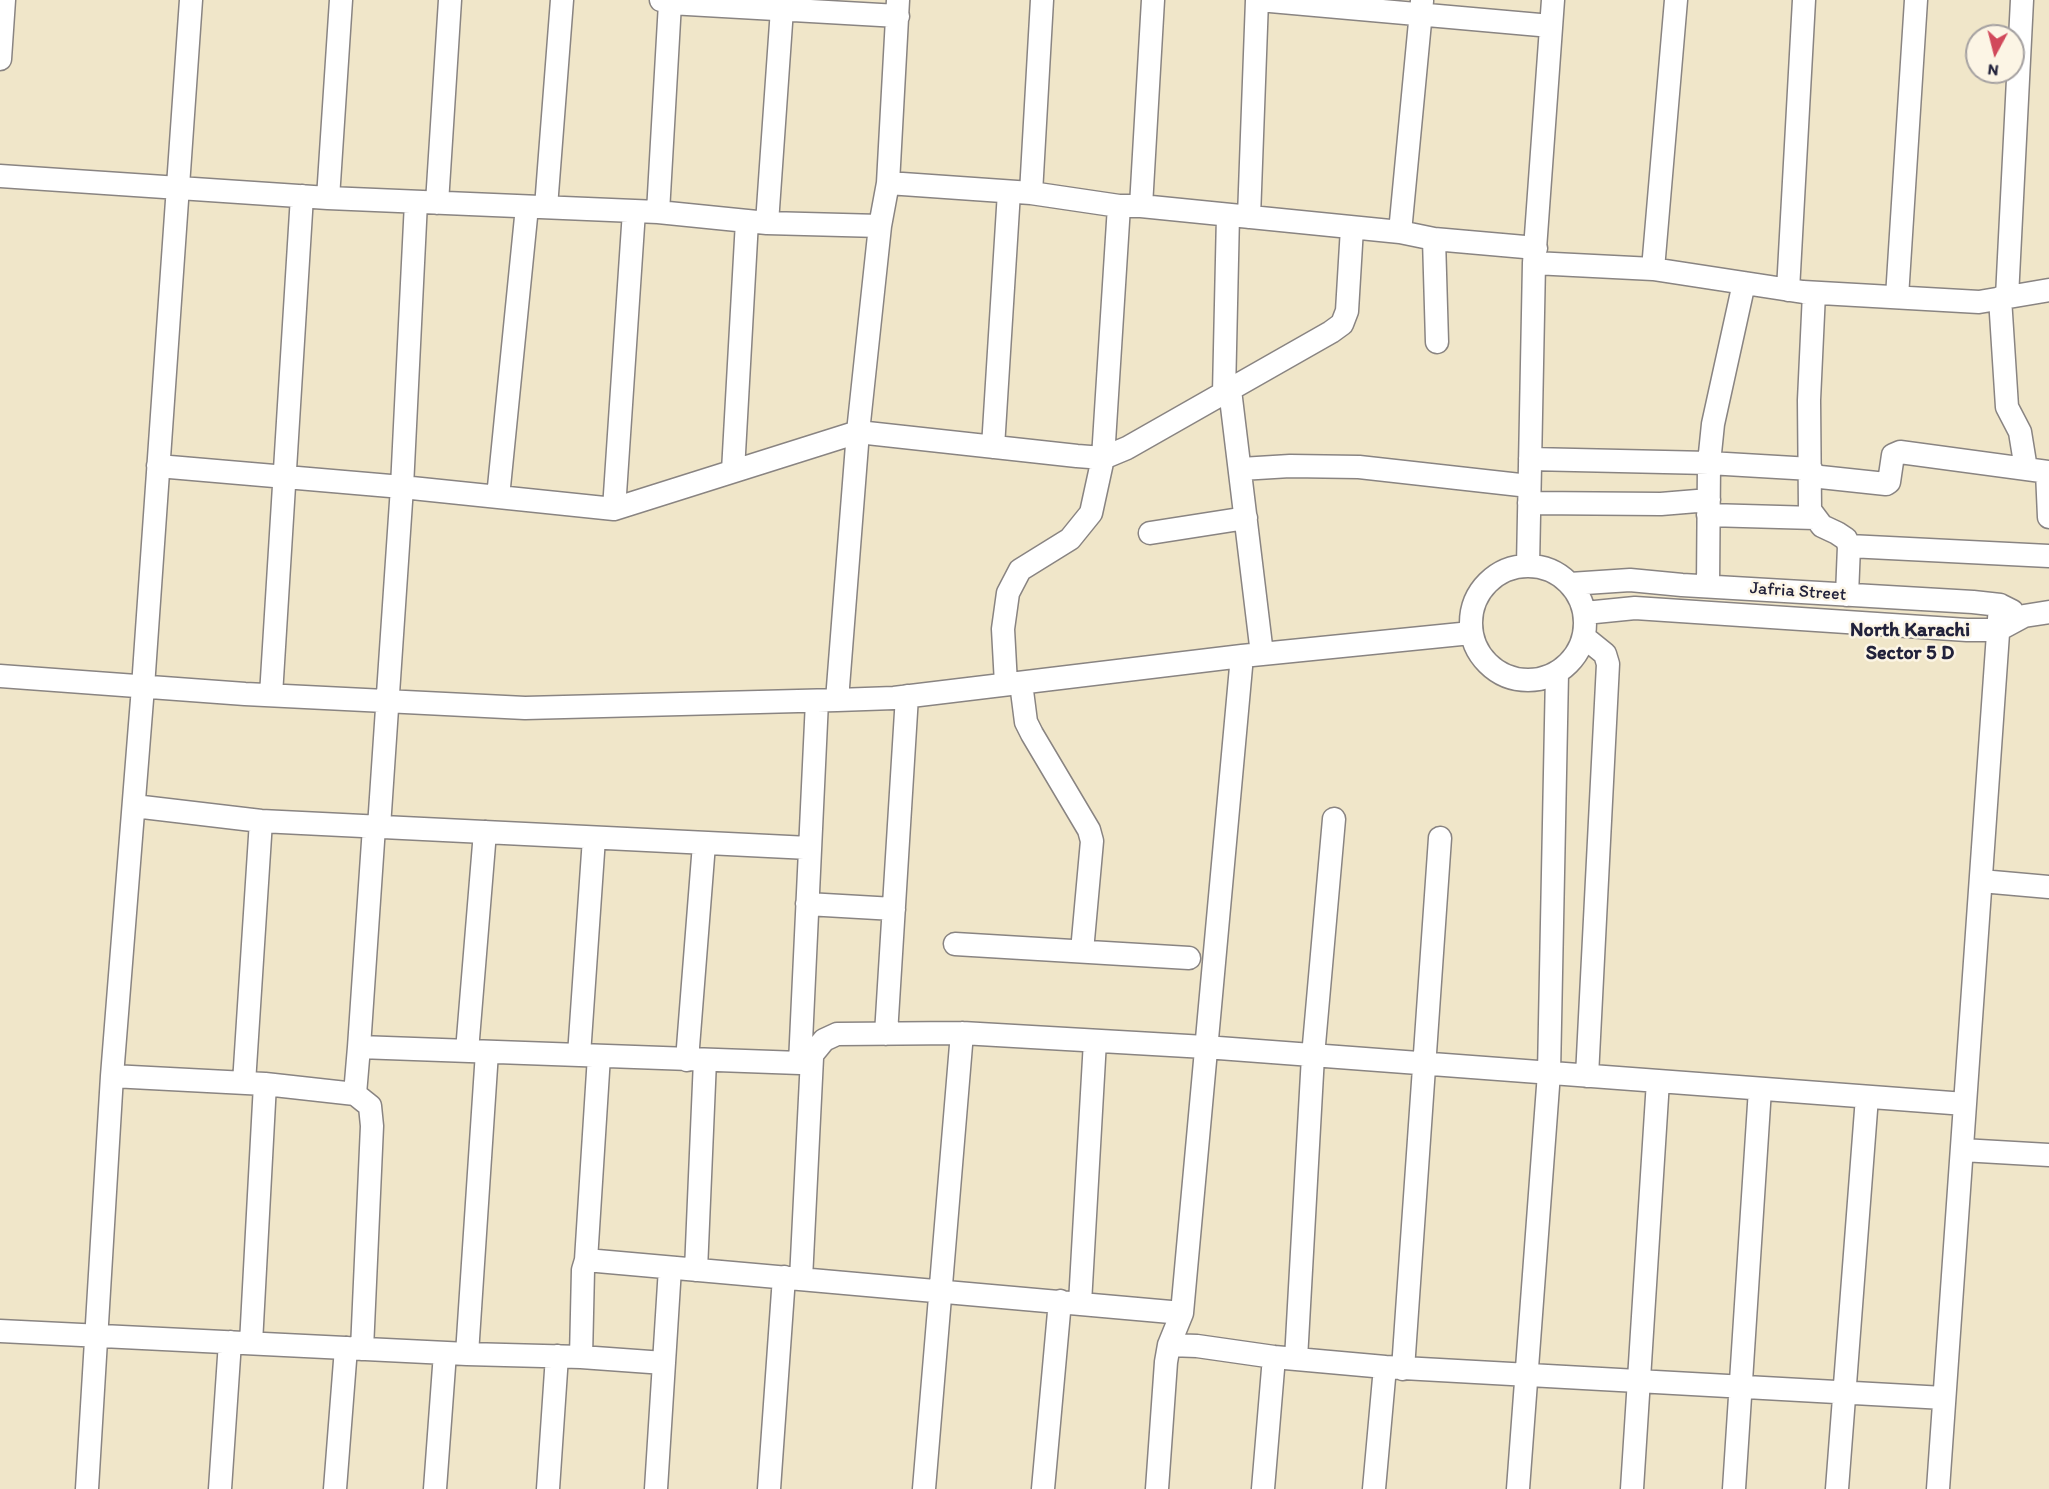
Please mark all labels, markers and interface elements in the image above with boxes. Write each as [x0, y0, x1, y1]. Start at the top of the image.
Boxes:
north arrow [1965, 24, 2025, 84]
text: N [1986, 60, 2000, 80]
street label: Jafria Street [1749, 578, 1847, 606]
district label: North Karachi Sector 5 D [1850, 619, 1970, 666]

